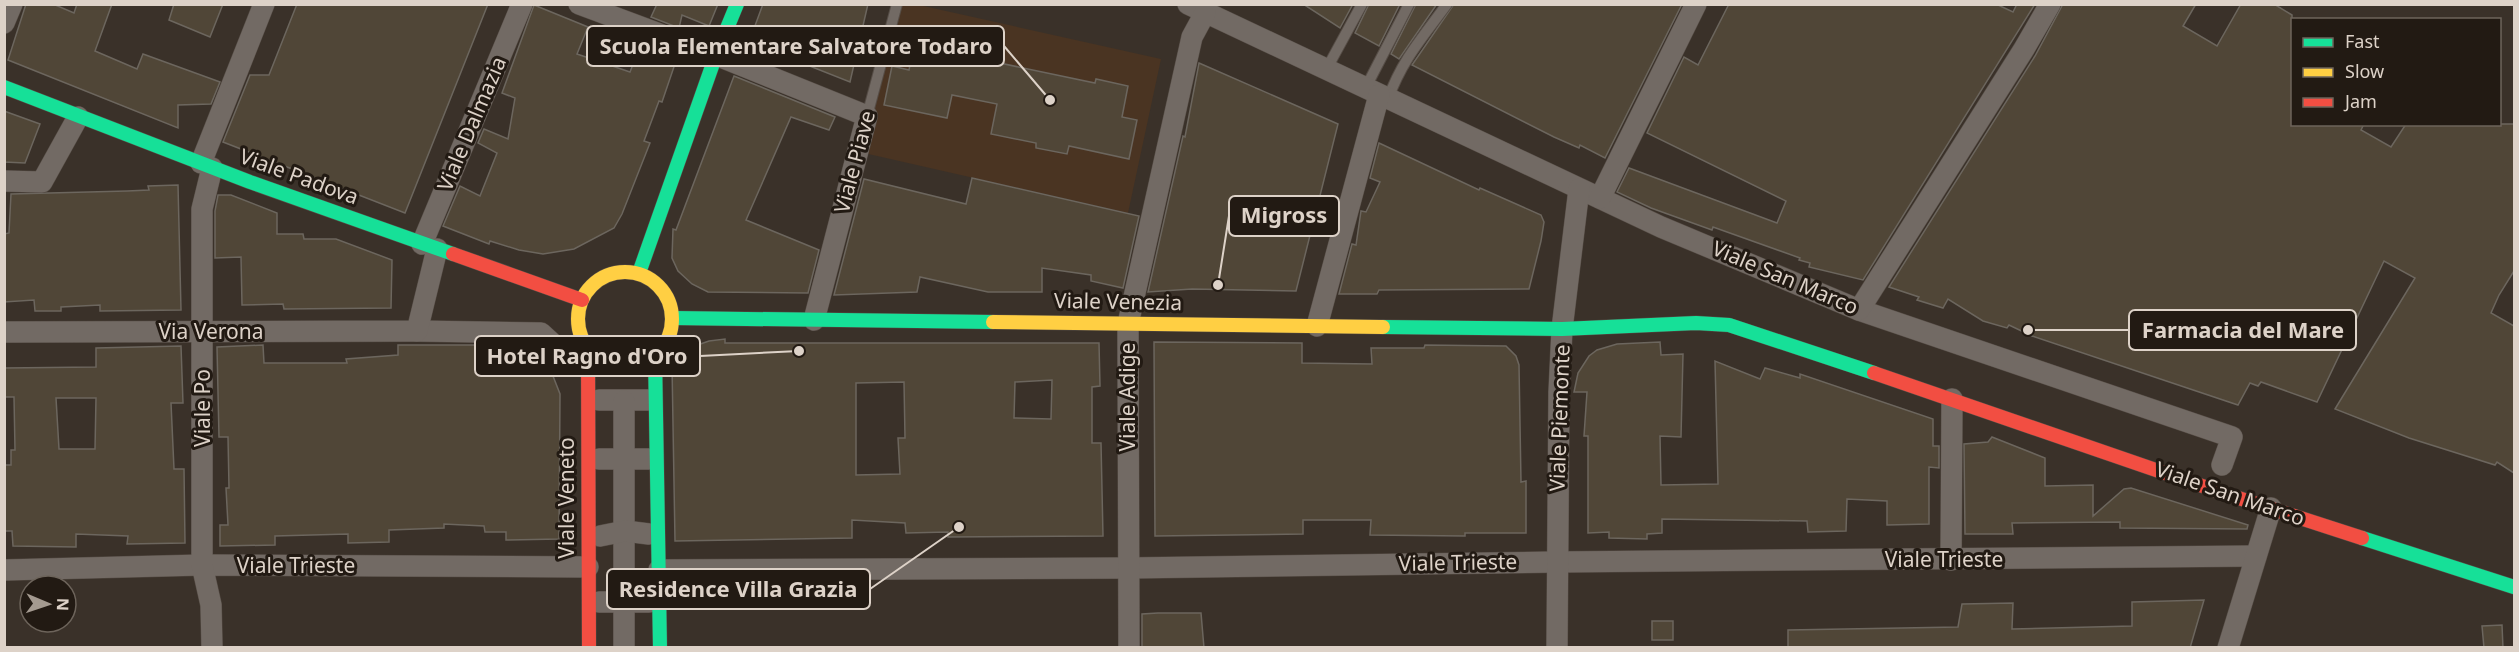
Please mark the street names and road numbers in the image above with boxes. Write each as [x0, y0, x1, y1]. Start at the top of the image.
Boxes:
street label: Viale Dalmazia [430, 52, 512, 195]
street label: Viale Piave [827, 107, 881, 216]
street label: Viale Padova [236, 142, 363, 211]
street label: Viale San Marco [1708, 234, 1863, 320]
street label: Viale Venezia [1054, 286, 1182, 316]
street label: Via Verona [159, 317, 264, 345]
street label: Viale Adige [1113, 342, 1141, 452]
street label: Viale Piemonte [1542, 344, 1576, 492]
street label: Viale Po [188, 369, 216, 447]
street label: Viale Veneto [552, 437, 580, 559]
street label: Viale San Marco [2152, 454, 2309, 532]
street label: Viale Trieste [1885, 545, 2003, 573]
street label: Viale Trieste [1398, 547, 1518, 577]
street label: Viale Trieste [237, 551, 355, 579]

